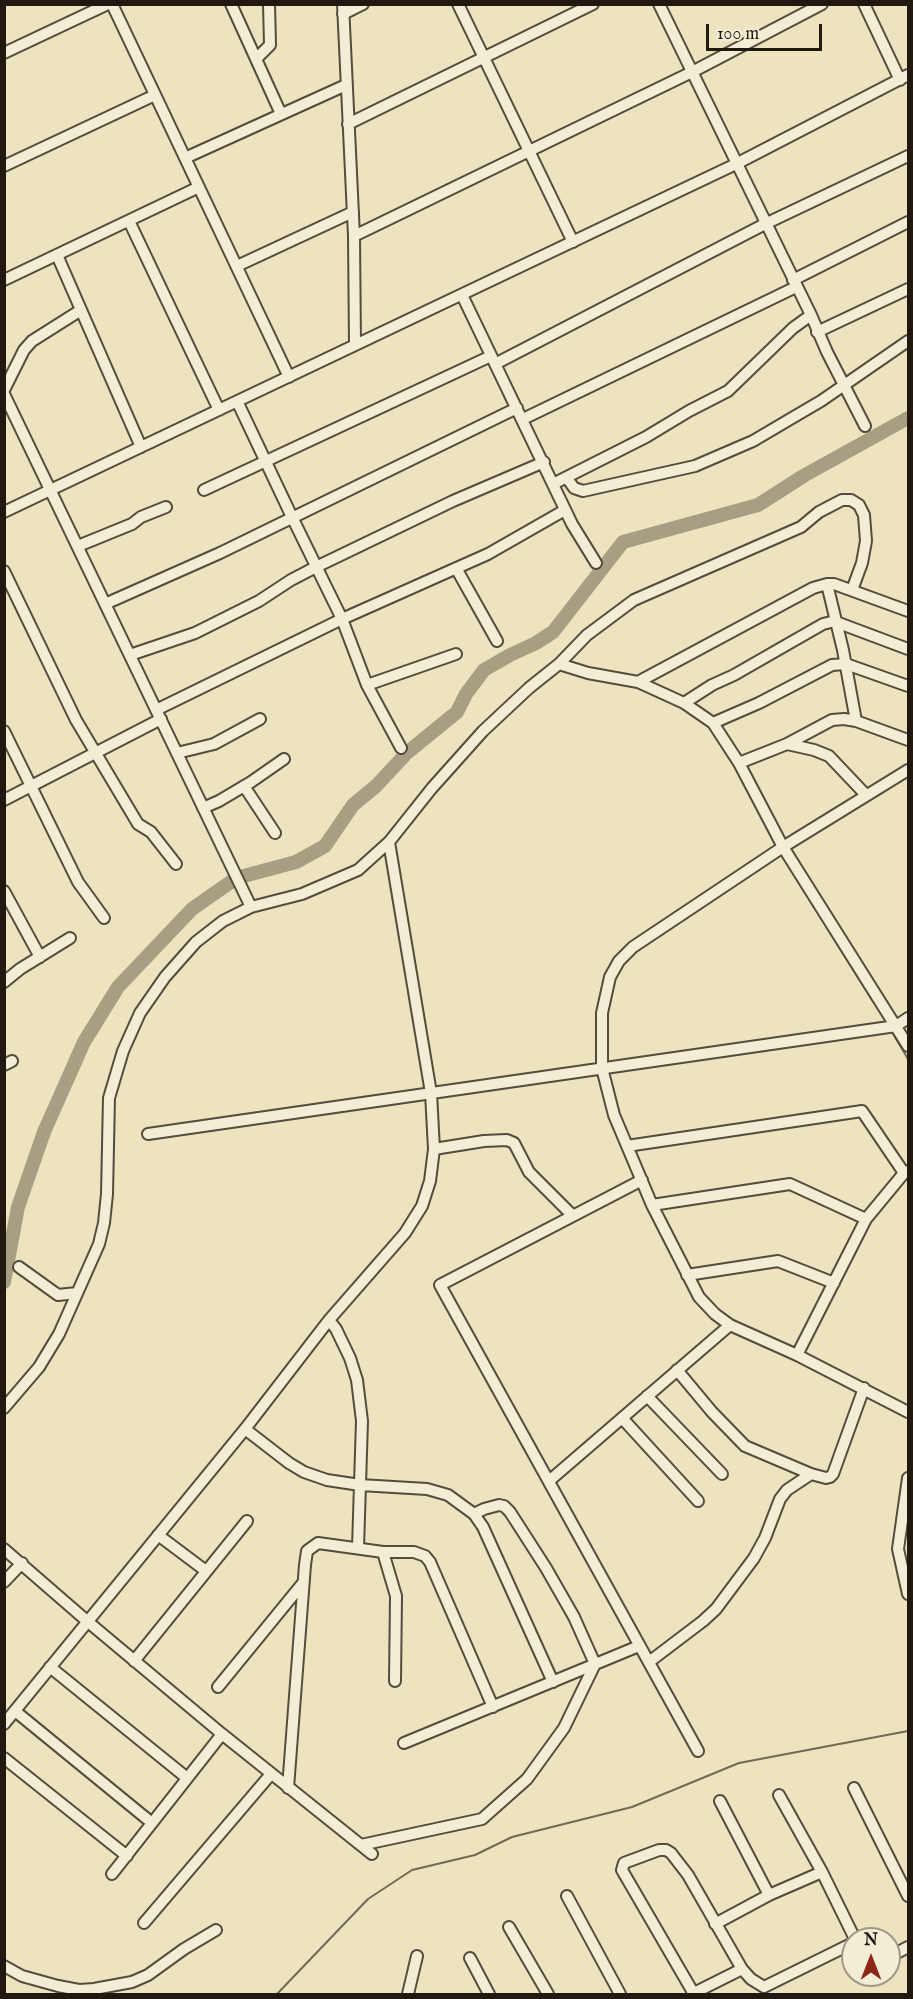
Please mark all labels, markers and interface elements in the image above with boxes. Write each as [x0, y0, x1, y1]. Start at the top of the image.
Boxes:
scale bar [709, 12, 824, 50]
text: 100 m [717, 23, 759, 46]
north arrow [841, 1927, 901, 1987]
text: N [864, 1931, 878, 1951]

